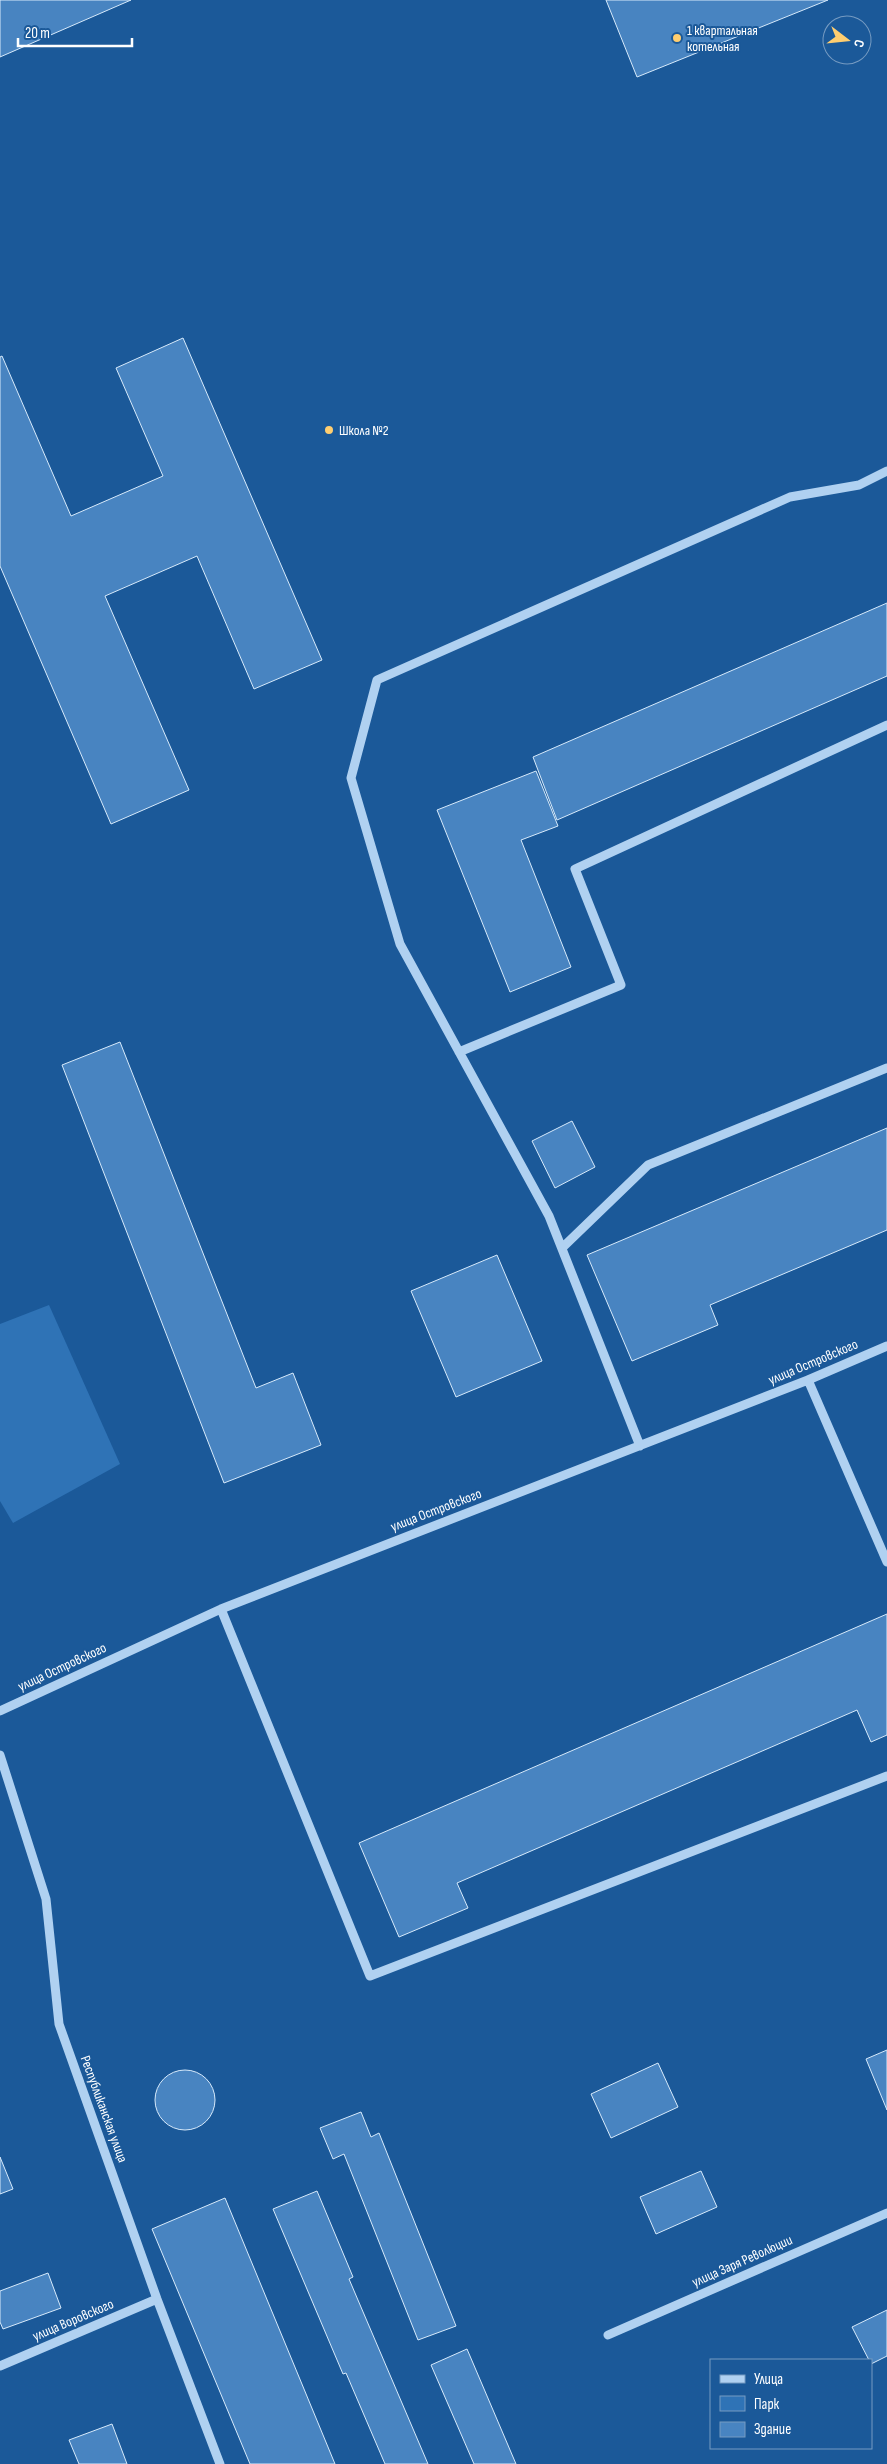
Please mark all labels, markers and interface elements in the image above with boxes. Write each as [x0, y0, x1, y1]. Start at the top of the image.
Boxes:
scale bar [18, 15, 131, 47]
north arrow [822, 15, 872, 65]
place label: 1 квартальная котельная [687, 22, 758, 55]
text: 20 m [25, 24, 50, 43]
marker: 1 квартальная котельная [671, 32, 683, 44]
text: С [850, 38, 868, 49]
place label: Школа №2 [339, 422, 389, 439]
marker: Школа №2 [323, 424, 335, 436]
street label: улица Островского [766, 1335, 861, 1389]
street label: улица Островского [388, 1485, 484, 1535]
street label: улица Островского [15, 1639, 109, 1695]
street label: Республиканская улица [77, 2053, 131, 2165]
street label: улица Заря Революции [689, 2231, 795, 2291]
street label: улица Воровского [30, 2295, 116, 2345]
legend [710, 2359, 872, 2449]
text: Улица [754, 2370, 783, 2389]
text: Парк [754, 2395, 780, 2414]
text: Здание [754, 2420, 791, 2439]

